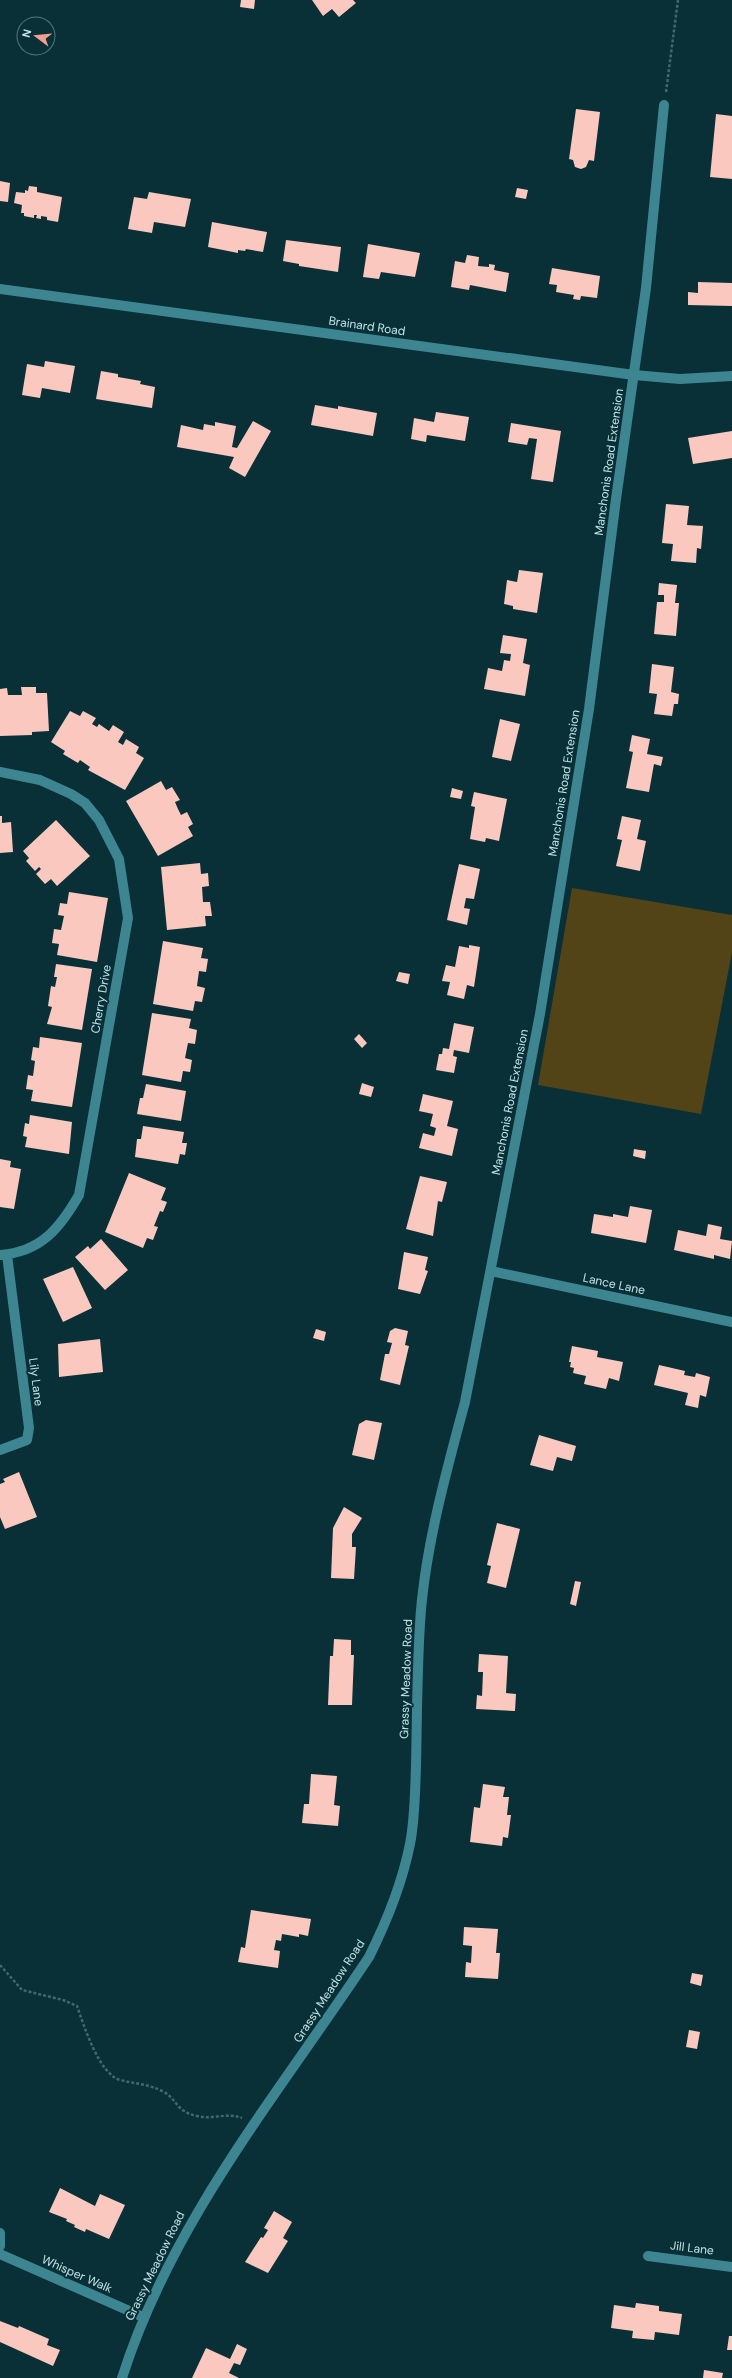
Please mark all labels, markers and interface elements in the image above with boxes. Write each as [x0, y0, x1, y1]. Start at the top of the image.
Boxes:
north arrow [16, 16, 56, 56]
text: N [19, 27, 34, 39]
street label: Brainard Road [328, 313, 406, 339]
street label: Manchonis Road Extension [591, 387, 627, 537]
street label: Manchonis Road Extension [544, 708, 584, 858]
street label: Cherry Drive [87, 963, 115, 1035]
street label: Manchonis Road Extension [488, 1028, 532, 1176]
street label: Lance Lane [581, 1270, 647, 1298]
street label: Lily Lane [25, 1357, 47, 1407]
street label: Grassy Meadow Road [396, 1619, 416, 1739]
street label: Grassy Meadow Road [290, 1936, 368, 2046]
street label: Grassy Meadow Road [122, 2209, 188, 2323]
street label: Jill Lane [669, 2237, 715, 2259]
street label: Whisper Walk [39, 2251, 115, 2297]

